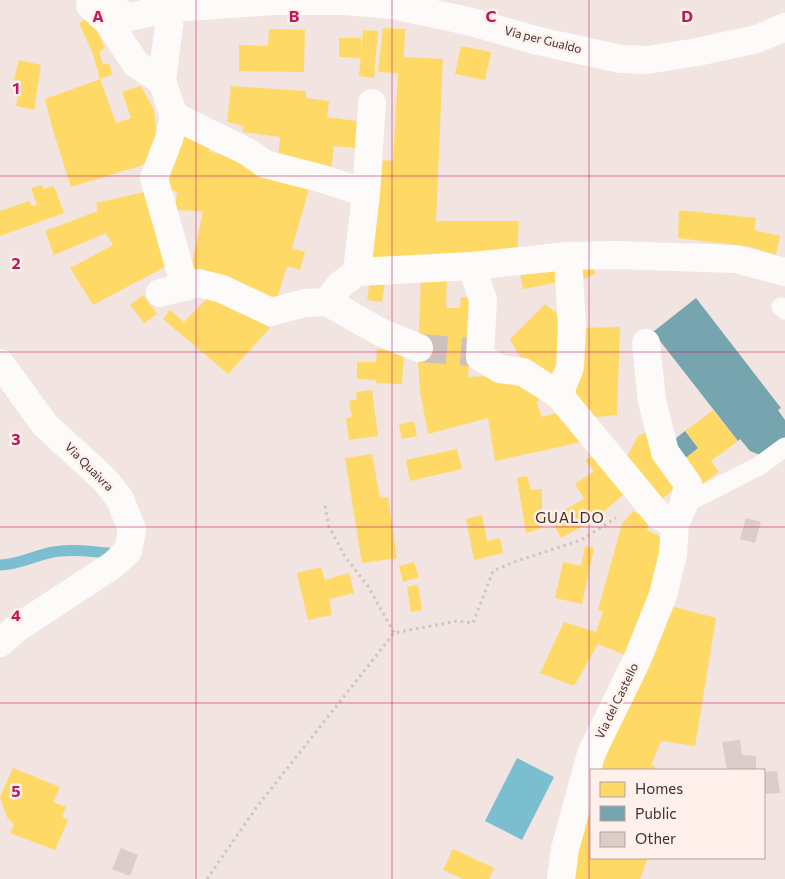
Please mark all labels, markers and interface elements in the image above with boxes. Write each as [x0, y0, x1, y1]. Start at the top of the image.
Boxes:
text: A [92, 6, 104, 25]
text: B [289, 6, 300, 25]
text: C [486, 6, 497, 25]
text: D [681, 6, 693, 25]
street label: Via per Gualdo [503, 23, 583, 55]
text: 1 [12, 78, 20, 97]
text: 2 [11, 253, 21, 272]
text: 3 [11, 429, 21, 448]
street label: Via Quaivra [63, 439, 117, 493]
district label: GUALDO [535, 508, 605, 526]
text: 4 [11, 605, 21, 624]
street label: Via del Castello [592, 660, 641, 741]
legend [590, 769, 765, 859]
text: Homes [635, 779, 683, 797]
text: 5 [11, 781, 21, 800]
text: Public [635, 804, 677, 822]
text: Other [635, 829, 676, 847]

